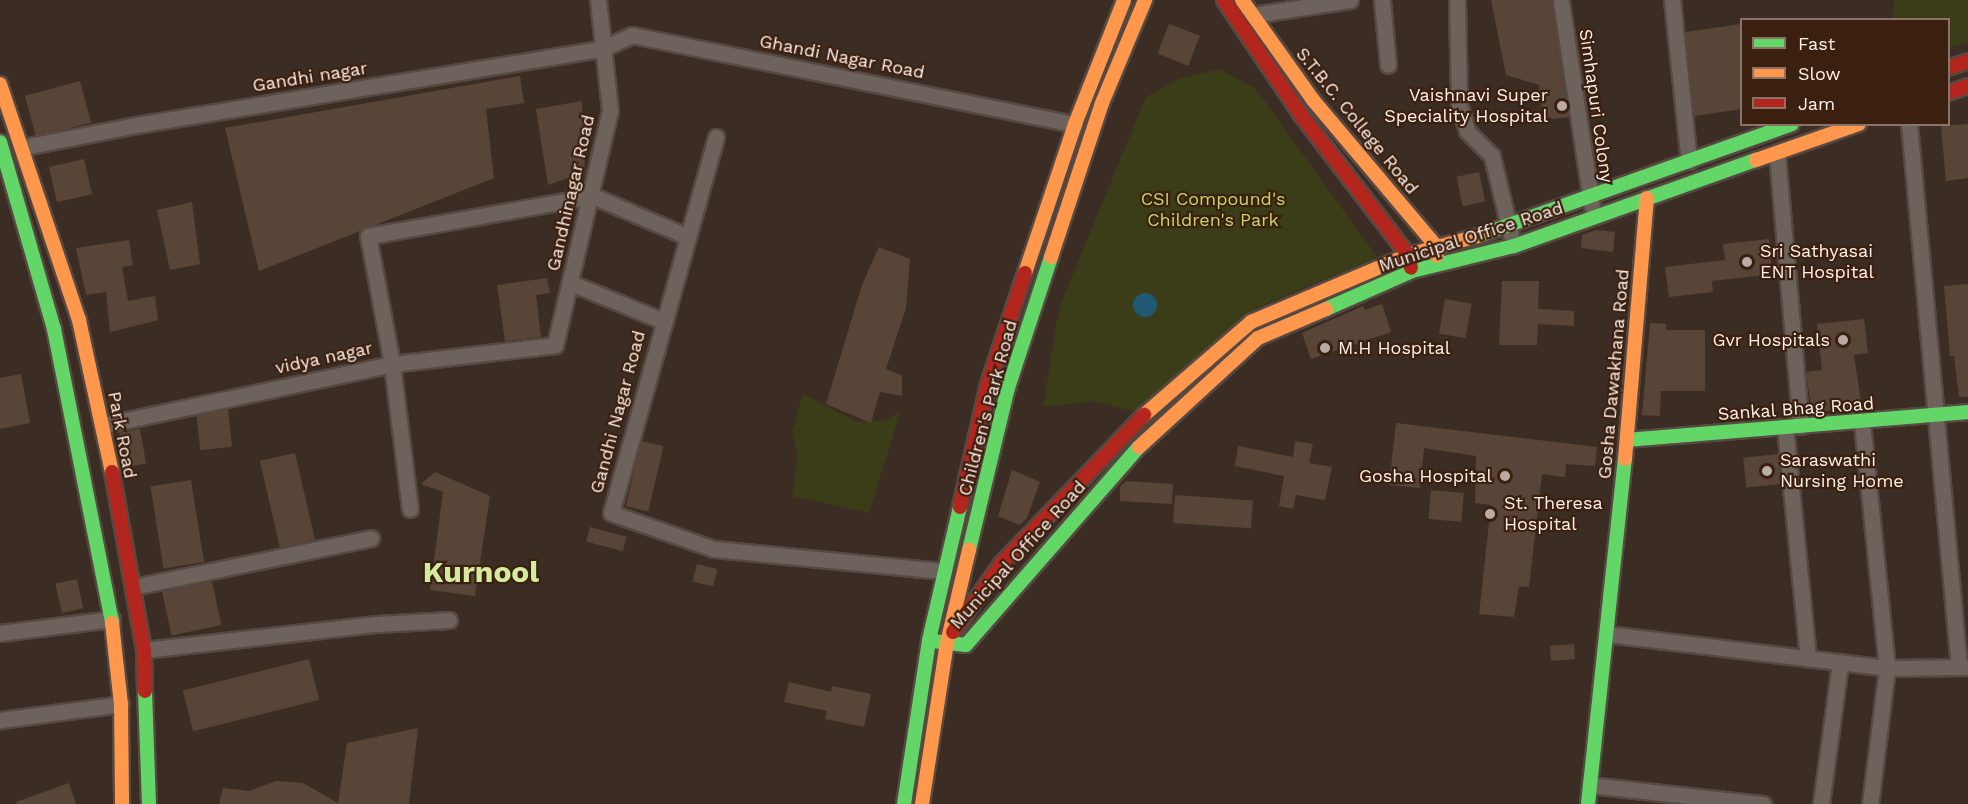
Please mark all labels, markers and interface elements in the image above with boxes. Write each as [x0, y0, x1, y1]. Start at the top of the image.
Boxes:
legend [1740, 18, 1950, 126]
street label: Simhapuri Colony [1575, 28, 1617, 184]
street label: Ghandi Nagar Road [757, 30, 927, 84]
text: Fast [1798, 33, 1835, 54]
street label: S.T.B.C. College Road [1291, 43, 1423, 199]
street label: Gandhi nagar [251, 57, 369, 97]
text: Slow [1798, 63, 1841, 84]
place label: Vaishnavi Super Speciality Hospital [1384, 85, 1548, 128]
text: Jam [1798, 93, 1835, 114]
marker: Vaishnavi Super Speciality Hospital [1553, 97, 1571, 115]
street label: Gandhinagar Road [542, 113, 600, 273]
park label: CSI Compound's Children's Park [1141, 189, 1285, 232]
street label: Municipal Office Road [1376, 197, 1566, 277]
place label: Sri Sathyasai ENT Hospital [1760, 241, 1874, 284]
marker: Sri Sathyasai ENT Hospital [1738, 253, 1756, 271]
street label: Gosha Dawakhana Road [1594, 268, 1634, 480]
street label: Children's Park Road [954, 317, 1022, 499]
street label: Gandhi Nagar Road [586, 328, 650, 496]
place label: Gvr Hospitals [1712, 329, 1830, 351]
marker: Gvr Hospitals [1834, 331, 1852, 349]
street label: vidya nagar [273, 337, 375, 379]
place label: M.H Hospital [1338, 337, 1450, 359]
marker: M.H Hospital [1316, 339, 1334, 357]
street label: Park Road [103, 389, 141, 481]
street label: Sankal Bhag Road [1717, 393, 1875, 425]
place label: Saraswathi Nursing Home [1780, 450, 1904, 492]
marker: Saraswathi Nursing Home [1758, 462, 1776, 480]
place label: Gosha Hospital [1359, 465, 1492, 487]
marker: Gosha Hospital [1496, 467, 1514, 485]
street label: Municipal Office Road [945, 476, 1091, 634]
place label: St. Theresa Hospital [1504, 493, 1603, 536]
marker: St. Theresa Hospital [1481, 505, 1499, 523]
district label: Kurnool [423, 554, 539, 590]

